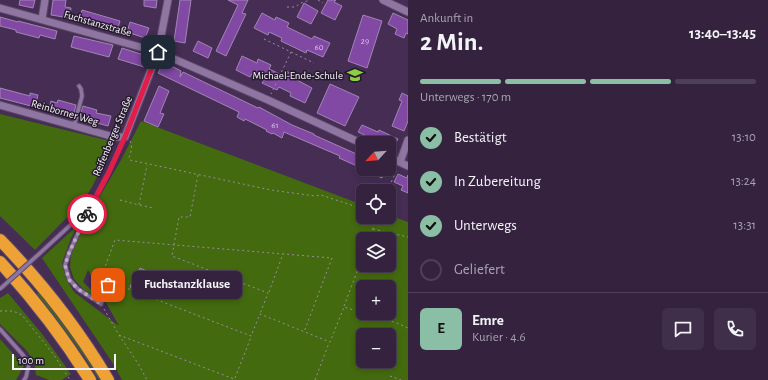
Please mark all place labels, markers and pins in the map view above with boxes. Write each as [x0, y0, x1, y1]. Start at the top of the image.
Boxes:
pin [141, 35, 175, 69]
school or university icon: Michael-Ende-Schule [346, 66, 364, 84]
place label: Michael-Ende-Schule [252, 70, 343, 81]
pin [91, 268, 125, 302]
callout: Fuchstanzklause [132, 271, 242, 299]

